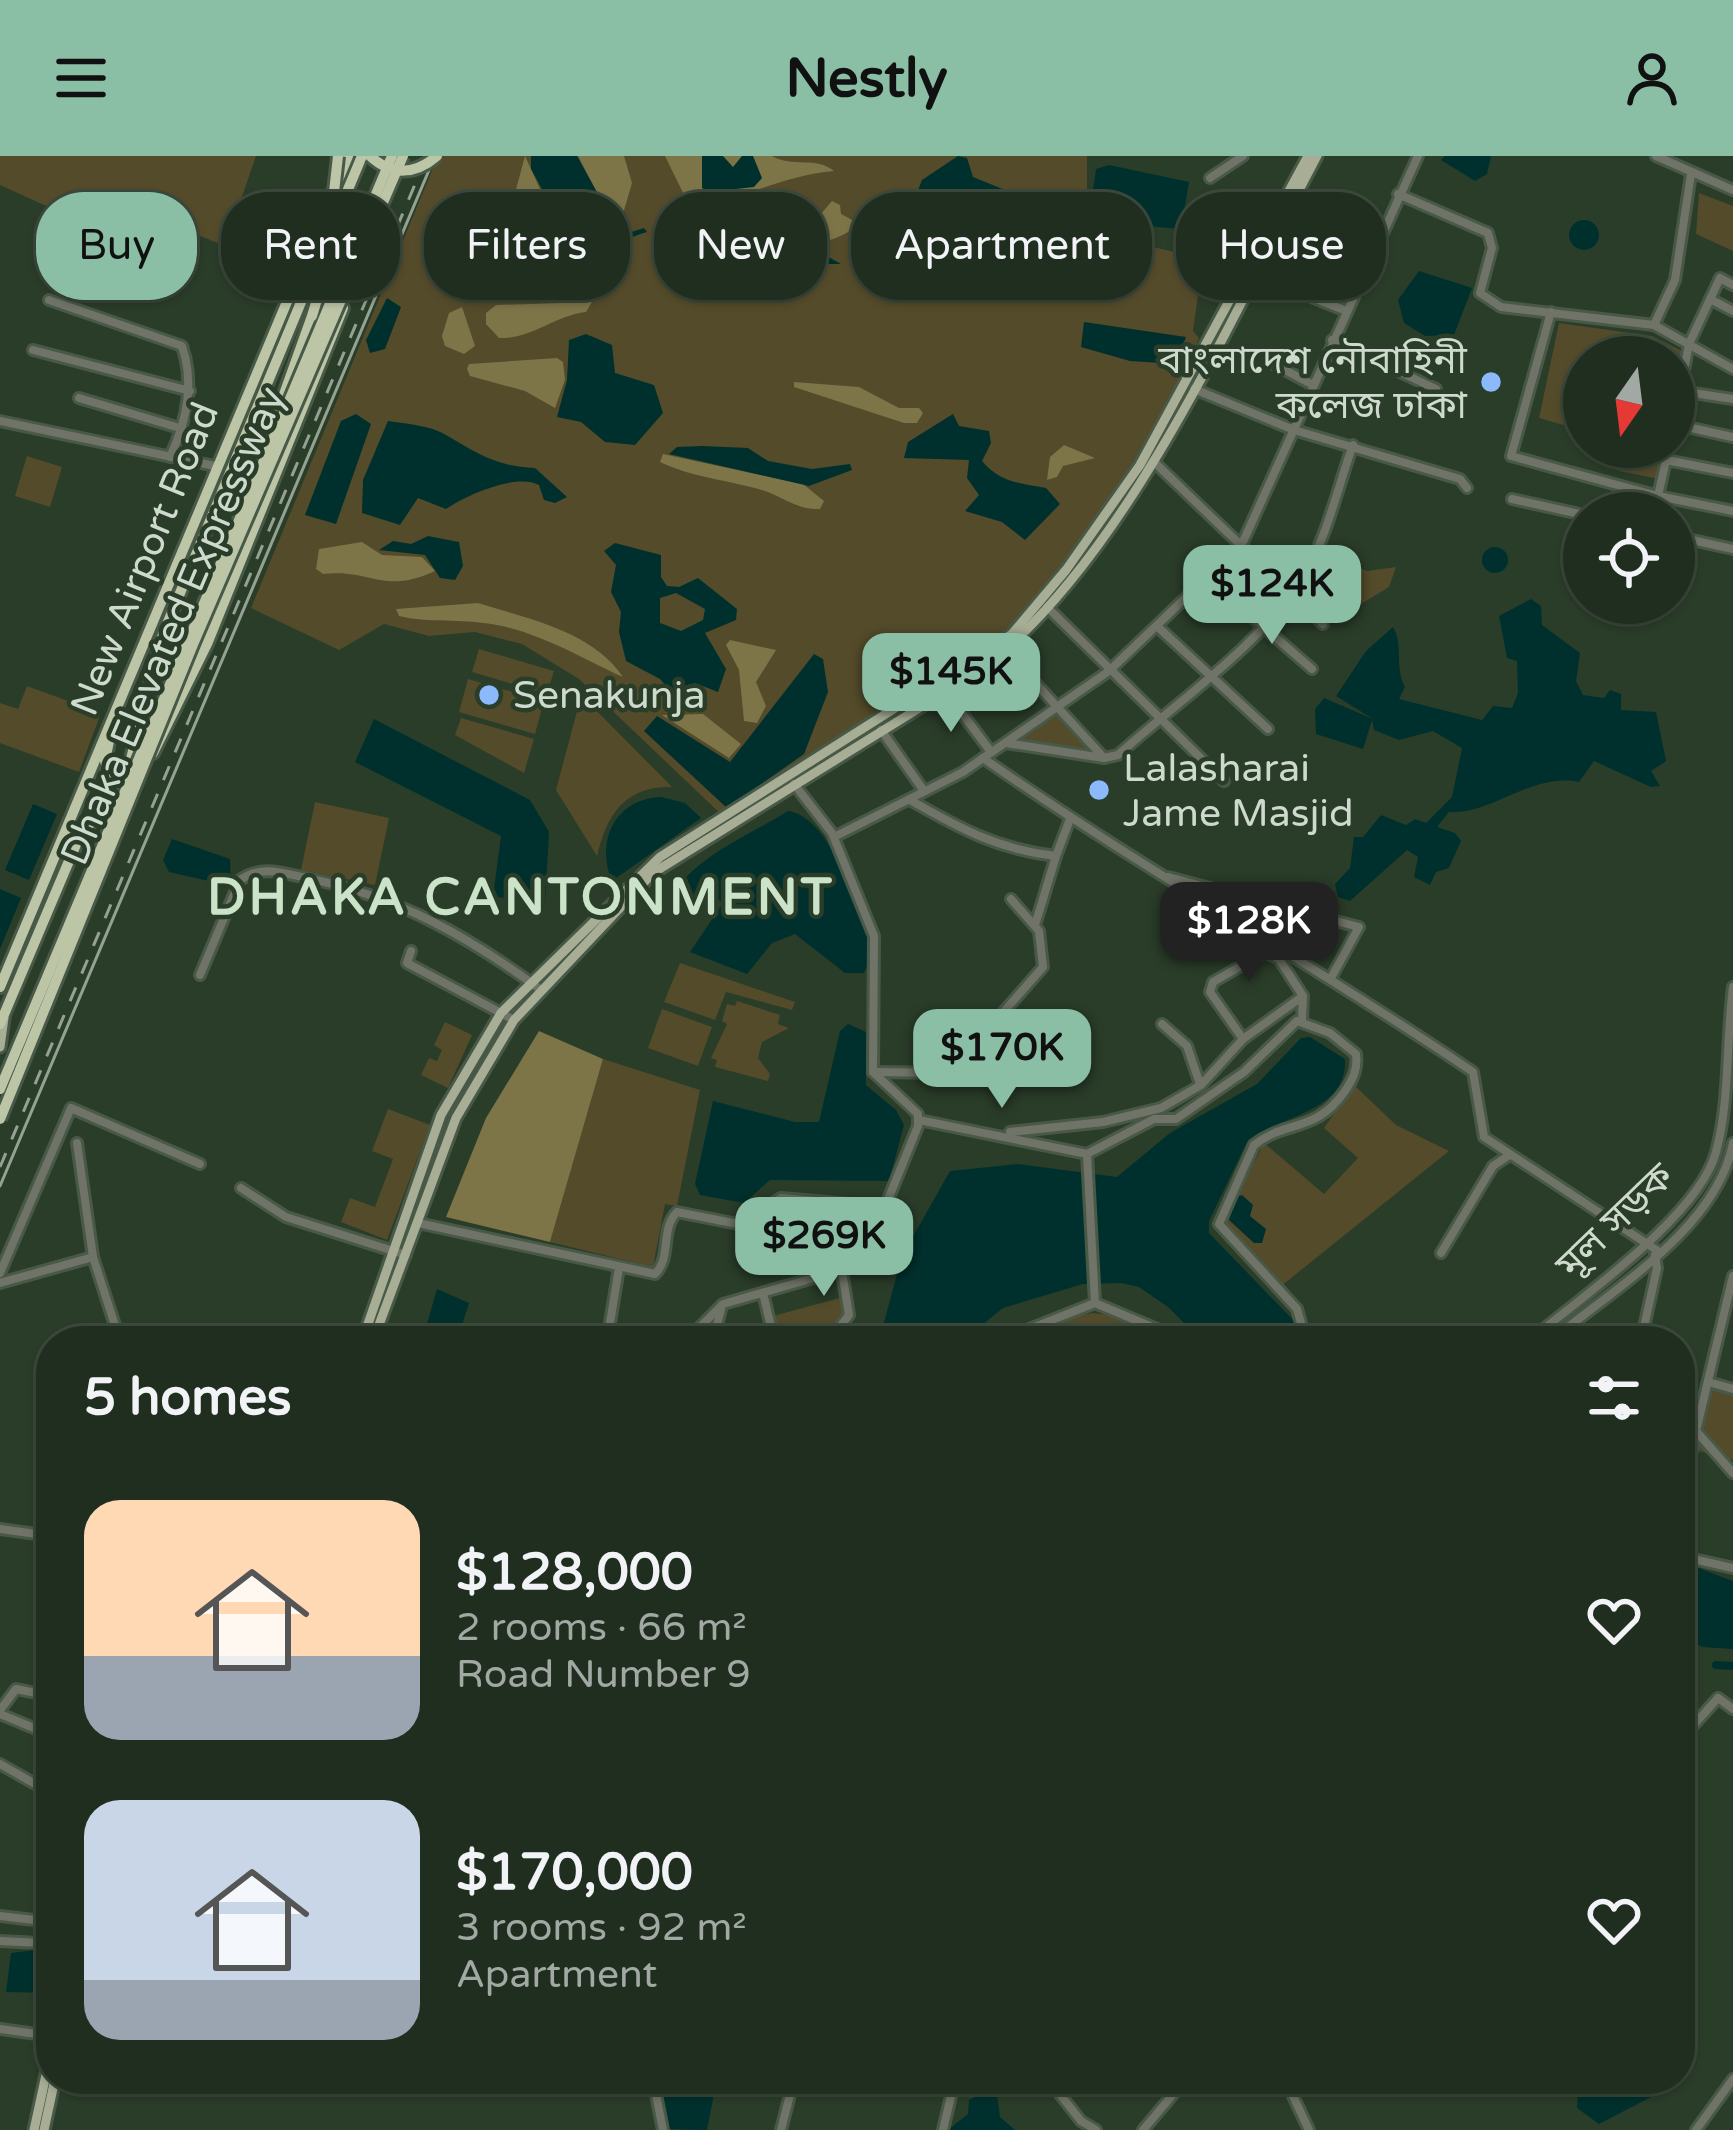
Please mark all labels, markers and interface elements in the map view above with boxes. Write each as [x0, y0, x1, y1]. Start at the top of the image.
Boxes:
icon: menu [48, 45, 114, 111]
icon: person [1619, 45, 1685, 111]
text: Nestly [786, 46, 947, 111]
chip: Buy [36, 192, 197, 300]
chip: Rent [221, 192, 400, 300]
chip: Filters [424, 192, 630, 300]
chip: New [654, 192, 827, 300]
chip: Apartment [851, 192, 1152, 300]
chip: House [1176, 192, 1386, 300]
north arrow [1563, 336, 1695, 468]
map controls [1563, 336, 1695, 624]
place label: বাংলাদেশ নৌবাহিনী কলেজ ঢাকা [1157, 337, 1468, 429]
marker: বাংলাদেশ নৌবাহিনী কলেজ ঢাকা [1478, 369, 1504, 395]
street label: Dhaka Elevated Expressway [51, 380, 295, 872]
street label: New Airport Road [61, 396, 229, 722]
button: locate [1563, 492, 1695, 624]
pin: $124K [1188, 545, 1356, 647]
text: $124K [1210, 560, 1334, 607]
pin: $145K [867, 633, 1035, 735]
text: $145K [889, 648, 1013, 695]
place label: Senakunja [513, 672, 705, 719]
marker: Senakunja [476, 682, 502, 708]
place label: Lalasharai Jame Masjid [1123, 745, 1354, 837]
marker: Lalasharai Jame Masjid [1086, 777, 1112, 803]
district label: DHAKA CANTONMENT [207, 867, 835, 929]
pin: $128K [1165, 882, 1333, 984]
text: $128K [1187, 897, 1311, 944]
pin: $170K [918, 1009, 1086, 1111]
text: $170K [940, 1024, 1064, 1071]
street label: মূল সড়ক [1545, 1153, 1684, 1289]
pin: $269K [740, 1197, 908, 1299]
text: $269K [762, 1212, 886, 1259]
icon: filters [1581, 1365, 1647, 1431]
text: 5 homes [84, 1367, 292, 1429]
text: $128,000 [456, 1542, 693, 1604]
icon: home [180, 1548, 324, 1692]
icon: heart [1581, 1587, 1647, 1653]
text: 2 rooms · 66 m² [456, 1604, 747, 1651]
text: Road Number 9 [456, 1651, 751, 1698]
text: $170,000 [456, 1842, 693, 1904]
icon: home [180, 1848, 324, 1992]
icon: heart [1581, 1887, 1647, 1953]
text: 3 rooms · 92 m² [456, 1904, 747, 1951]
text: Apartment [456, 1951, 657, 1998]

